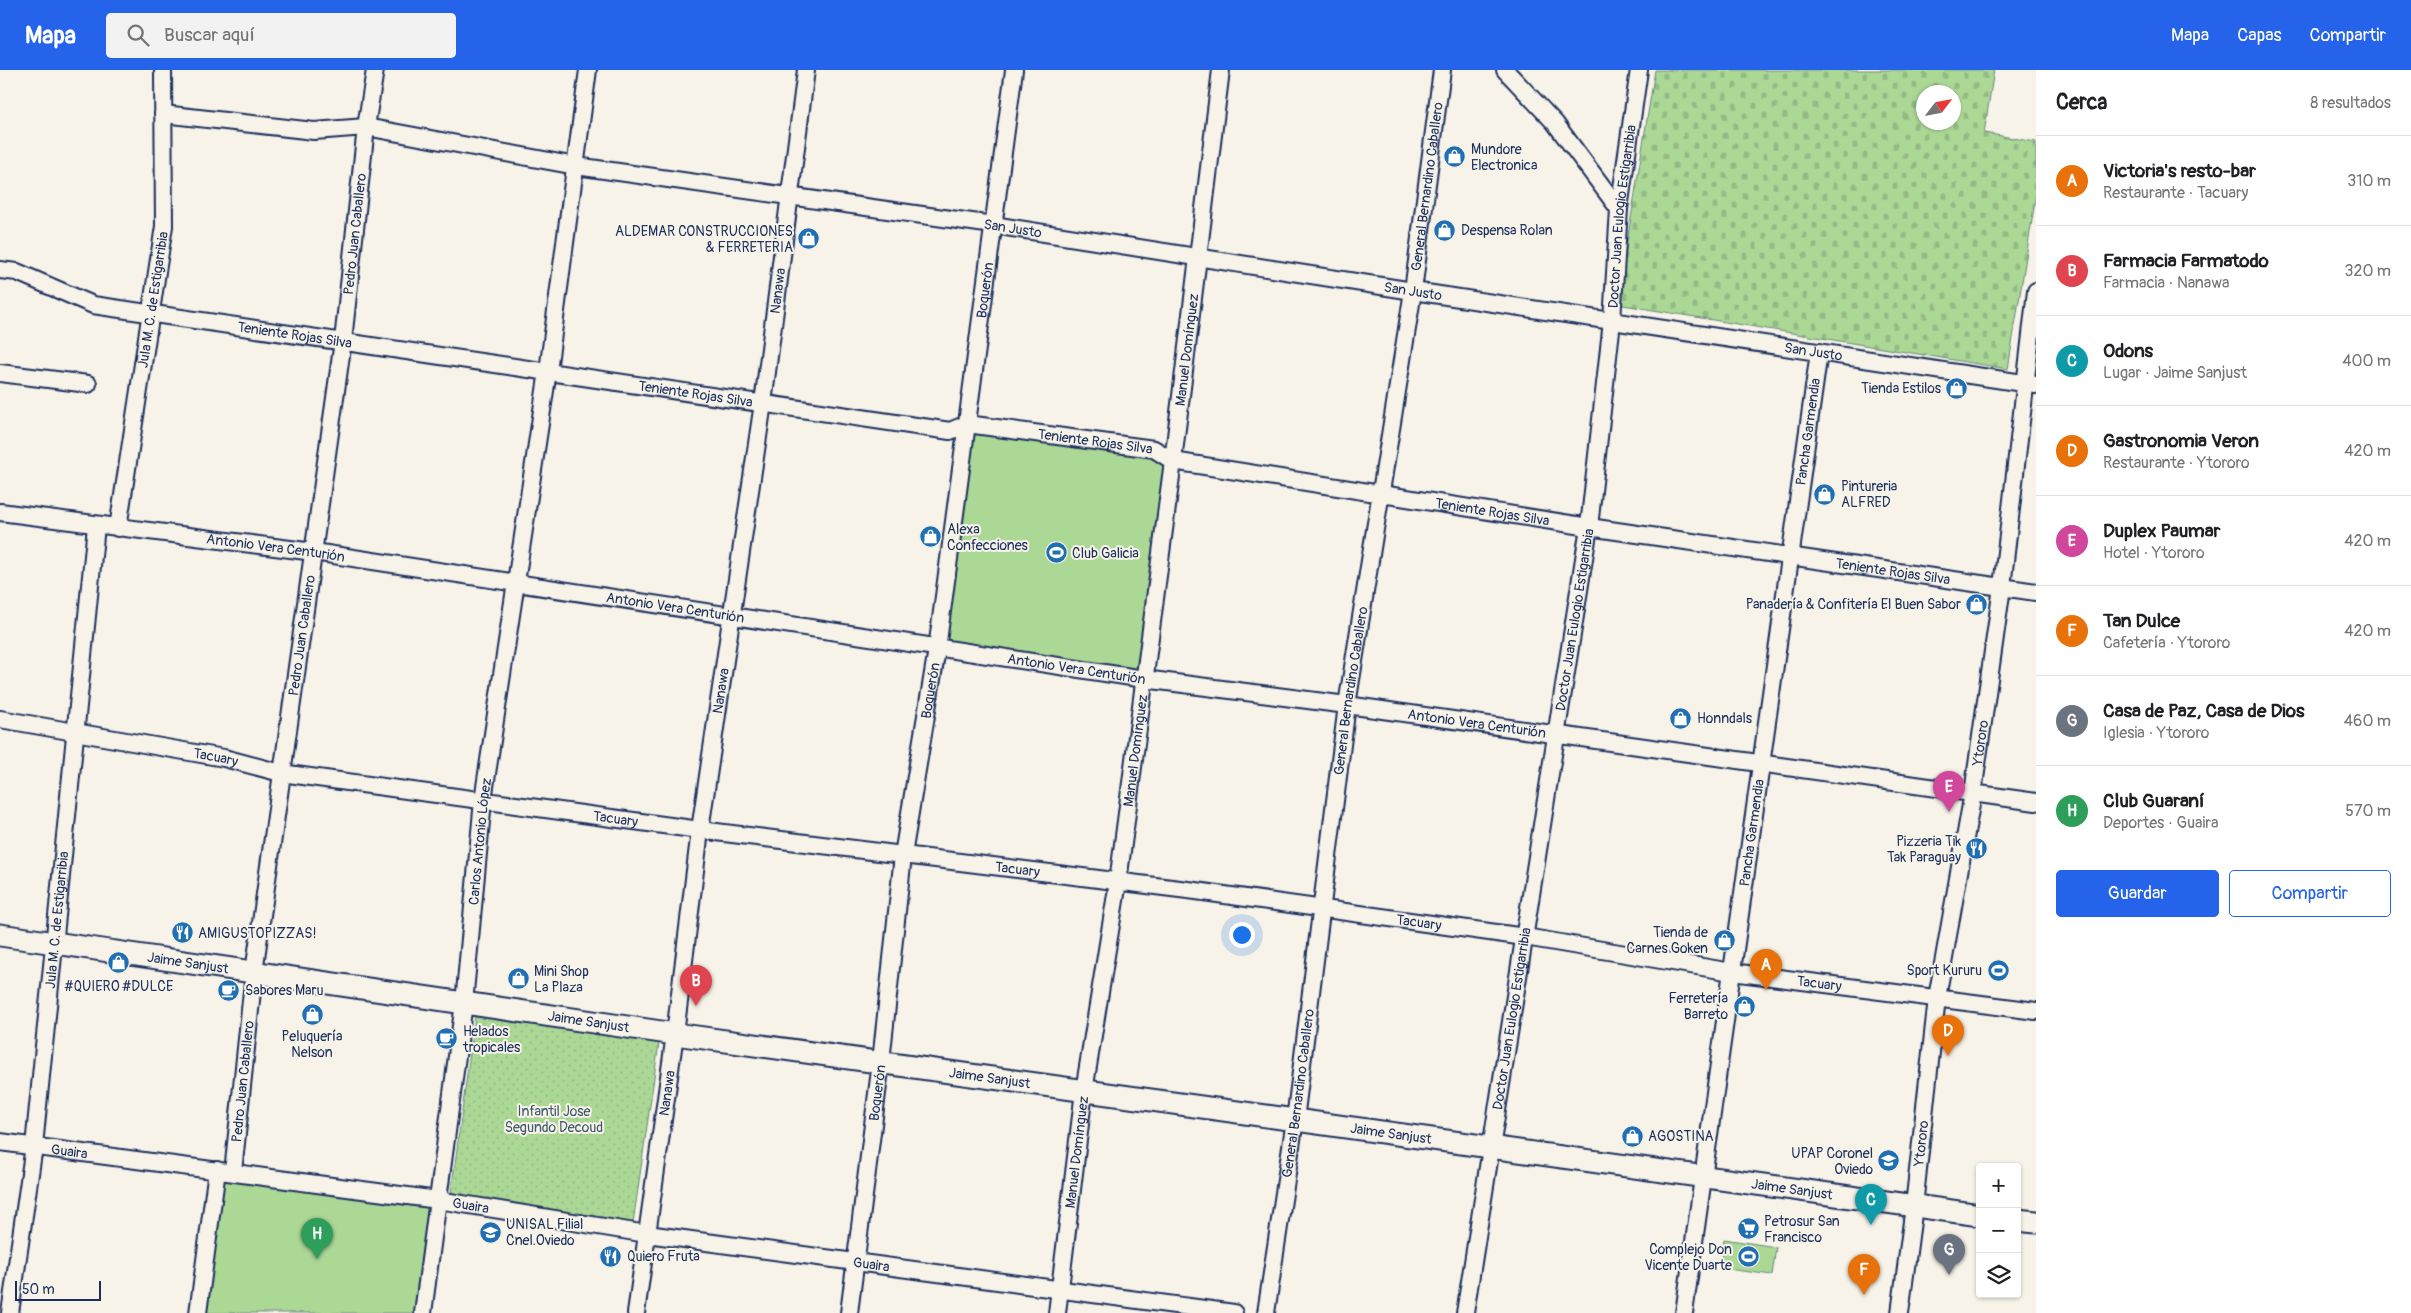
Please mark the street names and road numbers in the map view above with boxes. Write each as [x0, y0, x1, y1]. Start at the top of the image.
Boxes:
street label: General Bernardino Caballero [1408, 101, 1447, 272]
street label: Doctor Juan Eulogio Estigarribia [1605, 124, 1640, 309]
street label: Pedro Juan Caballero [340, 172, 370, 296]
street label: San Justo [983, 216, 1043, 242]
street label: Jula M. C. de Estigarribia [134, 230, 172, 369]
street label: Boquerón [973, 261, 997, 319]
street label: Nanawa [767, 267, 789, 315]
street label: San Justo [1383, 279, 1444, 304]
street label: Manuel Domínguez [1172, 293, 1202, 407]
street label: Teniente Rojas Silva [236, 318, 353, 352]
street label: San Justo [1783, 339, 1844, 365]
street label: Teniente Rojas Silva [637, 377, 754, 411]
street label: Pancha Garmendia [1792, 377, 1824, 486]
street label: Teniente Rojas Silva [1037, 426, 1154, 458]
street label: Teniente Rojas Silva [1434, 495, 1551, 530]
street label: Doctor Juan Eulogio Estigarribia [1552, 527, 1598, 712]
street label: Antonio Vera Centurión [205, 530, 346, 566]
street label: Teniente Rojas Silva [1834, 555, 1951, 588]
street label: Pedro Juan Caballero [285, 573, 319, 697]
street label: Antonio Vera Centurión [605, 589, 746, 627]
street label: General Bernardino Caballero [1330, 605, 1372, 776]
street label: Antonio Vera Centurión [1006, 650, 1147, 688]
street label: Boquerón [918, 661, 944, 720]
street label: Nanawa [709, 667, 733, 715]
street label: Manuel Domínguez [1120, 693, 1151, 808]
street label: Antonio Vera Centurión [1406, 706, 1547, 742]
street label: Ytororo [1969, 718, 1992, 768]
street label: Tacuary [192, 745, 240, 770]
street label: Carlos Antonio López [465, 777, 495, 906]
street label: Pancha Garmendia [1736, 778, 1768, 888]
street label: Tacuary [592, 808, 639, 830]
street label: Jula M. C. de Estigarribia [42, 850, 72, 989]
street label: Tacuary [994, 858, 1041, 881]
street label: Tacuary [1395, 911, 1442, 934]
street label: Doctor Juan Eulogio Estigarribia [1489, 926, 1535, 1111]
street label: Jaime Sanjust [146, 949, 230, 977]
street label: Tacuary [1796, 972, 1843, 995]
street label: Jaime Sanjust [547, 1007, 631, 1036]
street label: General Bernardino Caballero [1278, 1008, 1318, 1179]
street label: Pedro Juan Caballero [228, 1020, 258, 1143]
street label: Boquerón [866, 1064, 890, 1122]
street label: Jaime Sanjust [948, 1064, 1032, 1092]
street label: Nanawa [656, 1069, 679, 1117]
street label: Manuel Domínguez [1062, 1095, 1092, 1209]
street label: Ytororo [1910, 1119, 1932, 1168]
street label: Jaime Sanjust [1349, 1120, 1433, 1148]
street label: Guaira [50, 1141, 89, 1163]
street label: Jaime Sanjust [1750, 1175, 1834, 1204]
street label: Guaira [451, 1194, 490, 1217]
street label: Guaira [852, 1254, 891, 1276]

